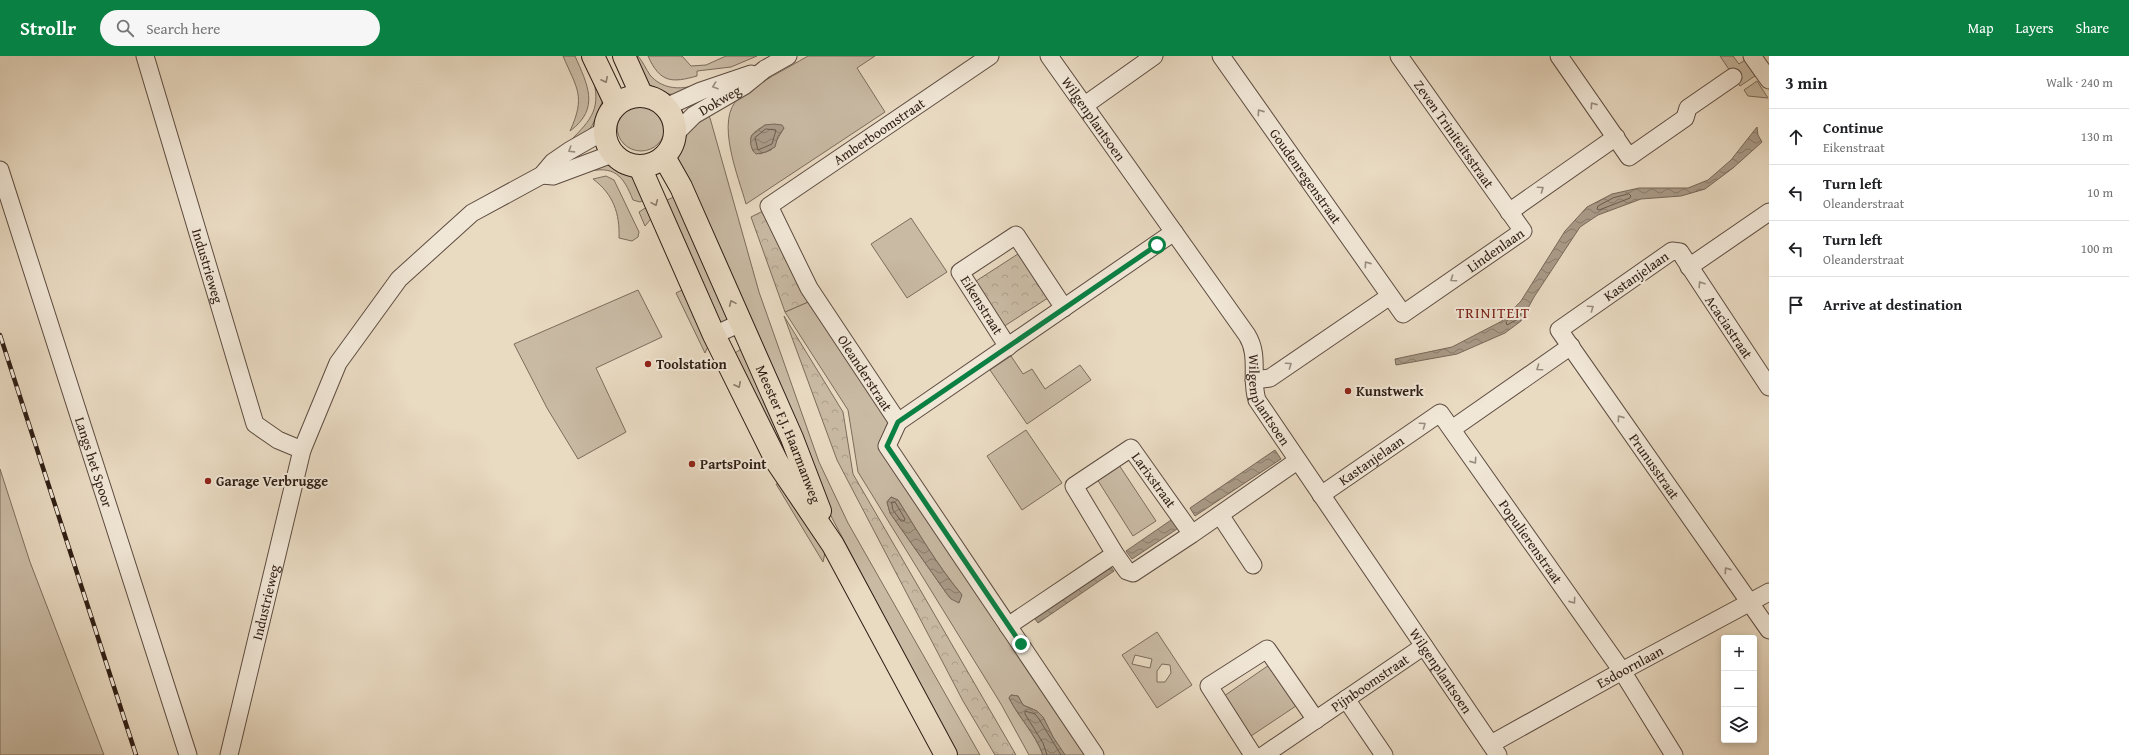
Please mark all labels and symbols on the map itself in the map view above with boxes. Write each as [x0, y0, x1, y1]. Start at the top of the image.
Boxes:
street label: Wilgenplantsoen [1057, 73, 1131, 165]
one-way arrow [600, 76, 608, 83]
street label: Zeven Triniteitsstraat [1409, 76, 1499, 192]
street label: Dokweg [695, 80, 744, 120]
one-way arrow [711, 82, 718, 90]
street label: Amberboomstraat [829, 93, 929, 170]
one-way arrow [1590, 102, 1598, 109]
one-way arrow [1258, 109, 1265, 116]
street label: Goudenregenstraat [1265, 124, 1346, 228]
one-way arrow [568, 146, 575, 153]
one-way arrow [1537, 186, 1544, 194]
one-way arrow [651, 199, 659, 206]
street label: Lindenlaan [1463, 223, 1528, 277]
street label: Industrieweg [187, 226, 228, 306]
route start [1148, 236, 1166, 254]
street label: Kastanjelaan [1599, 246, 1673, 306]
one-way arrow [1365, 261, 1372, 268]
street label: Eikenstraat [956, 271, 1008, 339]
one-way arrow [1450, 274, 1457, 282]
one-way arrow [1699, 282, 1706, 289]
street label: Acaciastraat [1700, 291, 1758, 363]
one-way arrow [729, 299, 737, 307]
district label: TRINITEIT [1456, 302, 1530, 323]
one-way arrow [1587, 305, 1594, 313]
street label: Oleanderstraat [833, 331, 897, 415]
street label: Wilgenplantsoen [1244, 353, 1295, 450]
place label: Toolstation [656, 354, 728, 374]
marker: Toolstation [643, 359, 653, 369]
street label: Meester F.J. Haarmanweg [751, 362, 826, 506]
one-way arrow [1285, 362, 1292, 370]
one-way arrow [1536, 363, 1543, 370]
one-way arrow [734, 380, 741, 388]
place label: Kunstwerk [1356, 381, 1425, 401]
marker: Kunstwerk [1343, 386, 1353, 396]
street label: Langs het Spoor [70, 414, 118, 510]
one-way arrow [1618, 415, 1625, 422]
one-way arrow [1419, 422, 1426, 430]
street label: Prunusstraat [1624, 429, 1684, 503]
street label: Kastanjelaan [1335, 431, 1408, 490]
street label: Larixstraat [1127, 448, 1181, 512]
place label: PartsPoint [700, 454, 767, 474]
one-way arrow [1469, 456, 1476, 463]
marker: PartsPoint [687, 459, 697, 469]
place label: Garage Verbrugge [216, 471, 328, 491]
marker: Garage Verbrugge [203, 476, 213, 486]
street label: Populierenstraat [1494, 496, 1567, 588]
street label: Industrieweg [247, 562, 284, 642]
one-way arrow [1724, 567, 1732, 574]
one-way arrow [1568, 597, 1575, 604]
street label: Wilgenplantsoen [1405, 624, 1477, 718]
route end [1012, 635, 1030, 653]
street label: Esdoornlaan [1593, 641, 1667, 693]
street label: Pijnboomstraat [1327, 649, 1413, 717]

